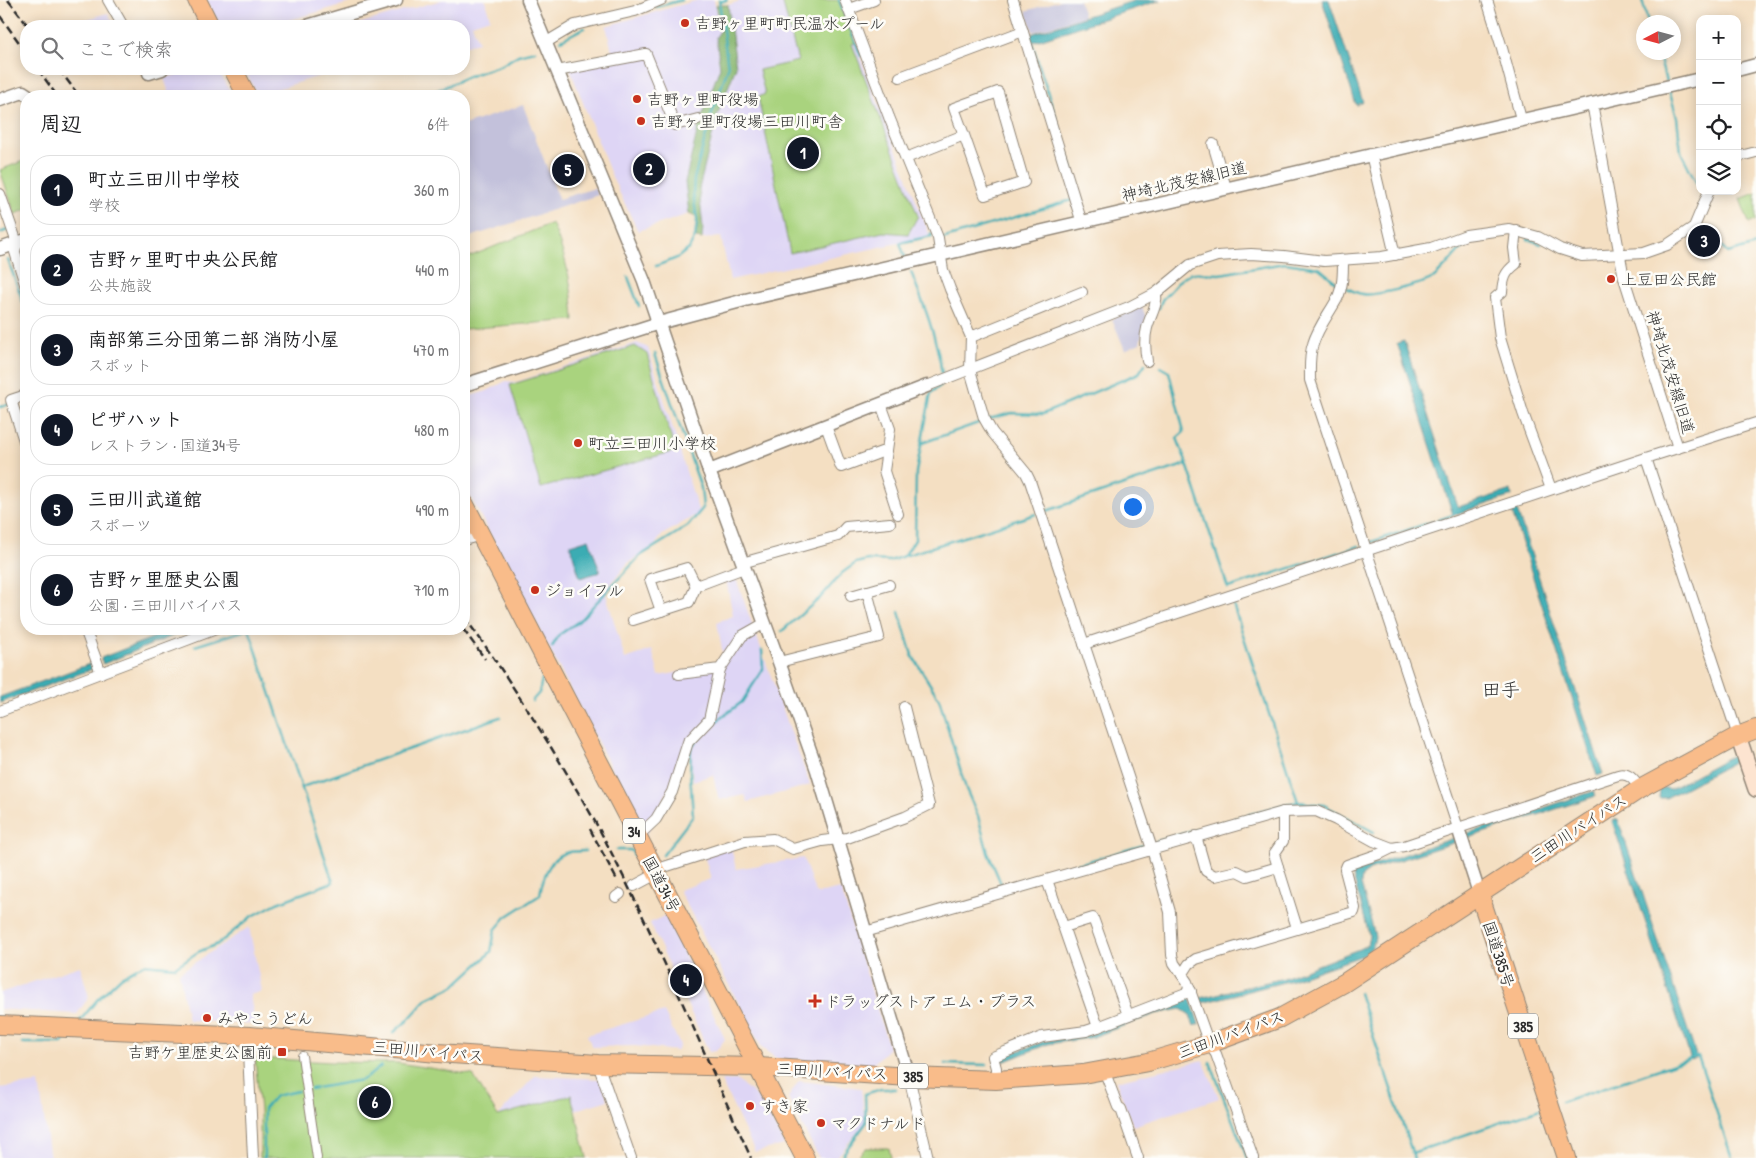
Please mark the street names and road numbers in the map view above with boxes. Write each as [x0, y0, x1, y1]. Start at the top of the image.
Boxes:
street label: 神埼北茂安線旧道 [1119, 156, 1249, 206]
street label: 神埼北茂安線旧道 [1642, 308, 1700, 436]
street label: 三田川バイパス [1525, 788, 1631, 868]
road number: 34 [623, 818, 645, 844]
street label: 国道34号 [638, 852, 686, 916]
street label: 国道385号 [1478, 918, 1520, 990]
street label: 三田川バイパス [1175, 1005, 1287, 1063]
road number: 385 [1508, 1014, 1538, 1038]
street label: 三田川バイパス [371, 1035, 485, 1067]
street label: 三田川バイパス [776, 1057, 888, 1085]
road number: 385 [898, 1064, 928, 1088]

